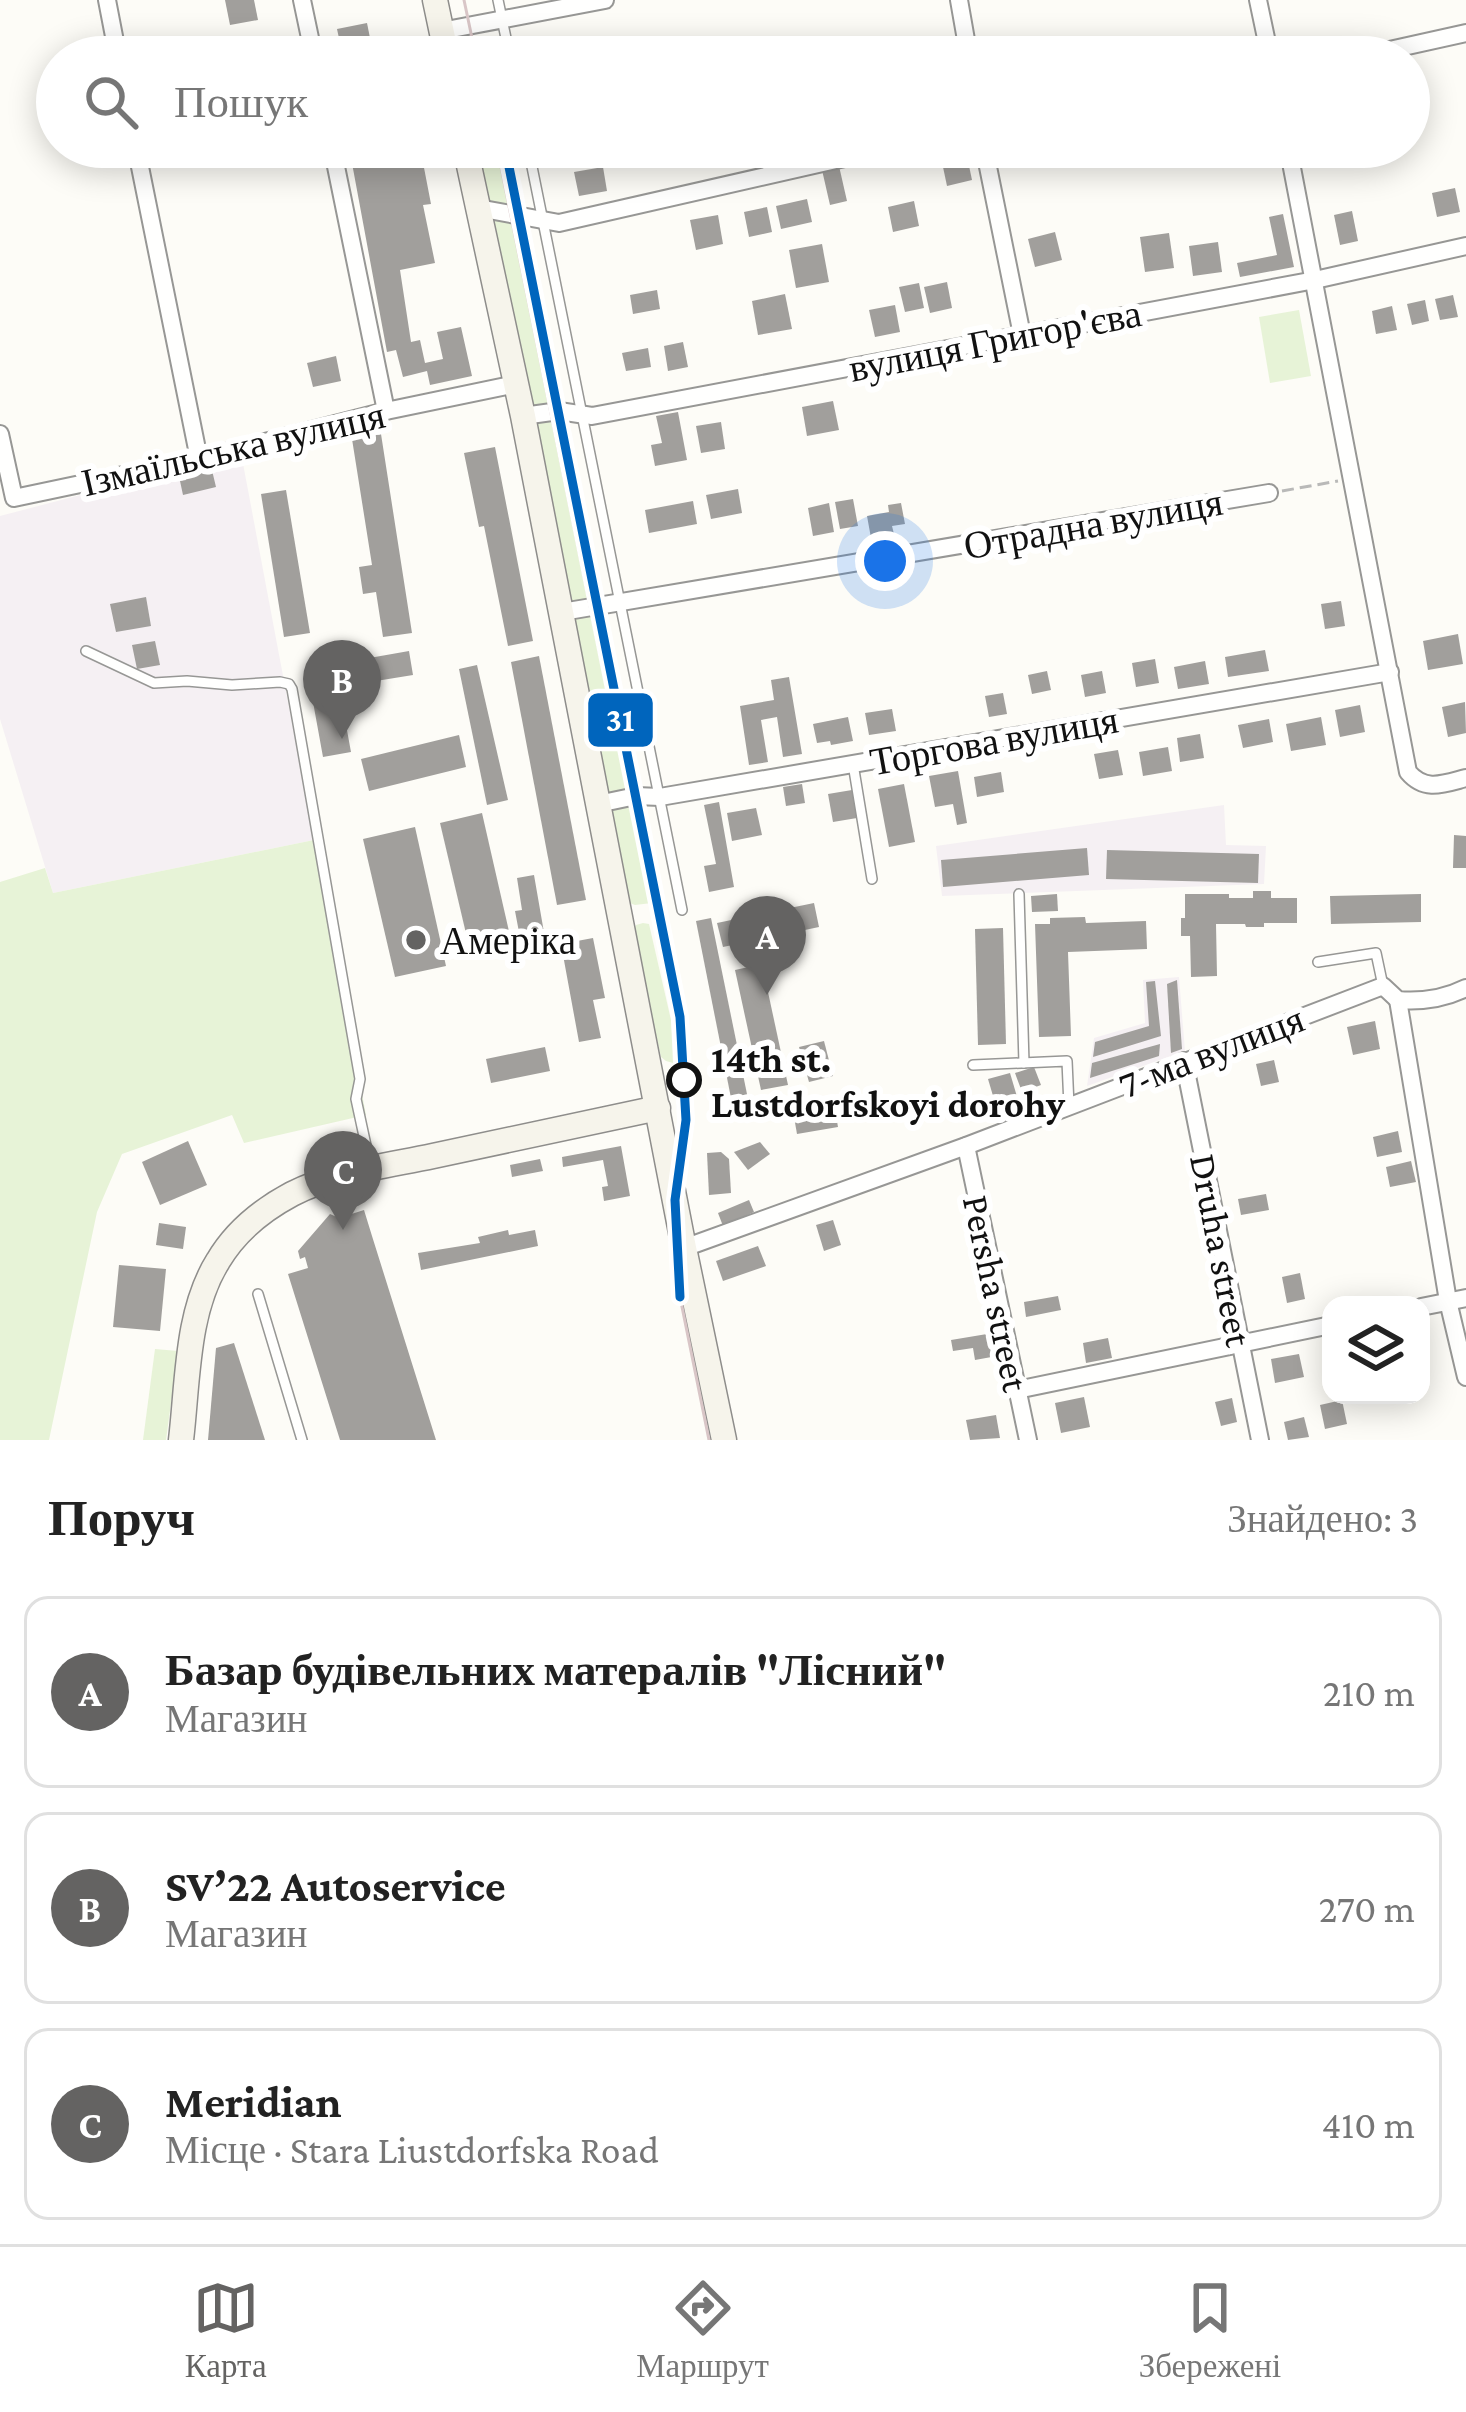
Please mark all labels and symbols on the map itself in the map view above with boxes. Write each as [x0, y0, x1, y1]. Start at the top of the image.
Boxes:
street label: вулиця Григор'єва [845, 291, 1145, 391]
street label: Ізмаїльська вулиця [77, 393, 389, 505]
street label: Отрадна вулиця [960, 480, 1226, 568]
your location [855, 531, 915, 591]
pin: B [303, 640, 381, 739]
line badge: 31 [586, 691, 655, 749]
street label: Торгова вулиця [867, 698, 1122, 784]
text: 31 [606, 701, 634, 738]
pin: A [728, 896, 806, 995]
place label: Амеріка [440, 919, 576, 963]
marker: Амеріка [403, 927, 429, 953]
street label: 7-ма вулиця [1113, 997, 1310, 1107]
place label: 14th st. Lustdorfskoyi dorohy [711, 1037, 1066, 1125]
marker: 14th st. Lustdorfskoyi dorohy [668, 1064, 700, 1096]
pin: C [304, 1131, 382, 1230]
street label: Druha street [1182, 1150, 1261, 1351]
street label: Persha street [955, 1191, 1039, 1396]

